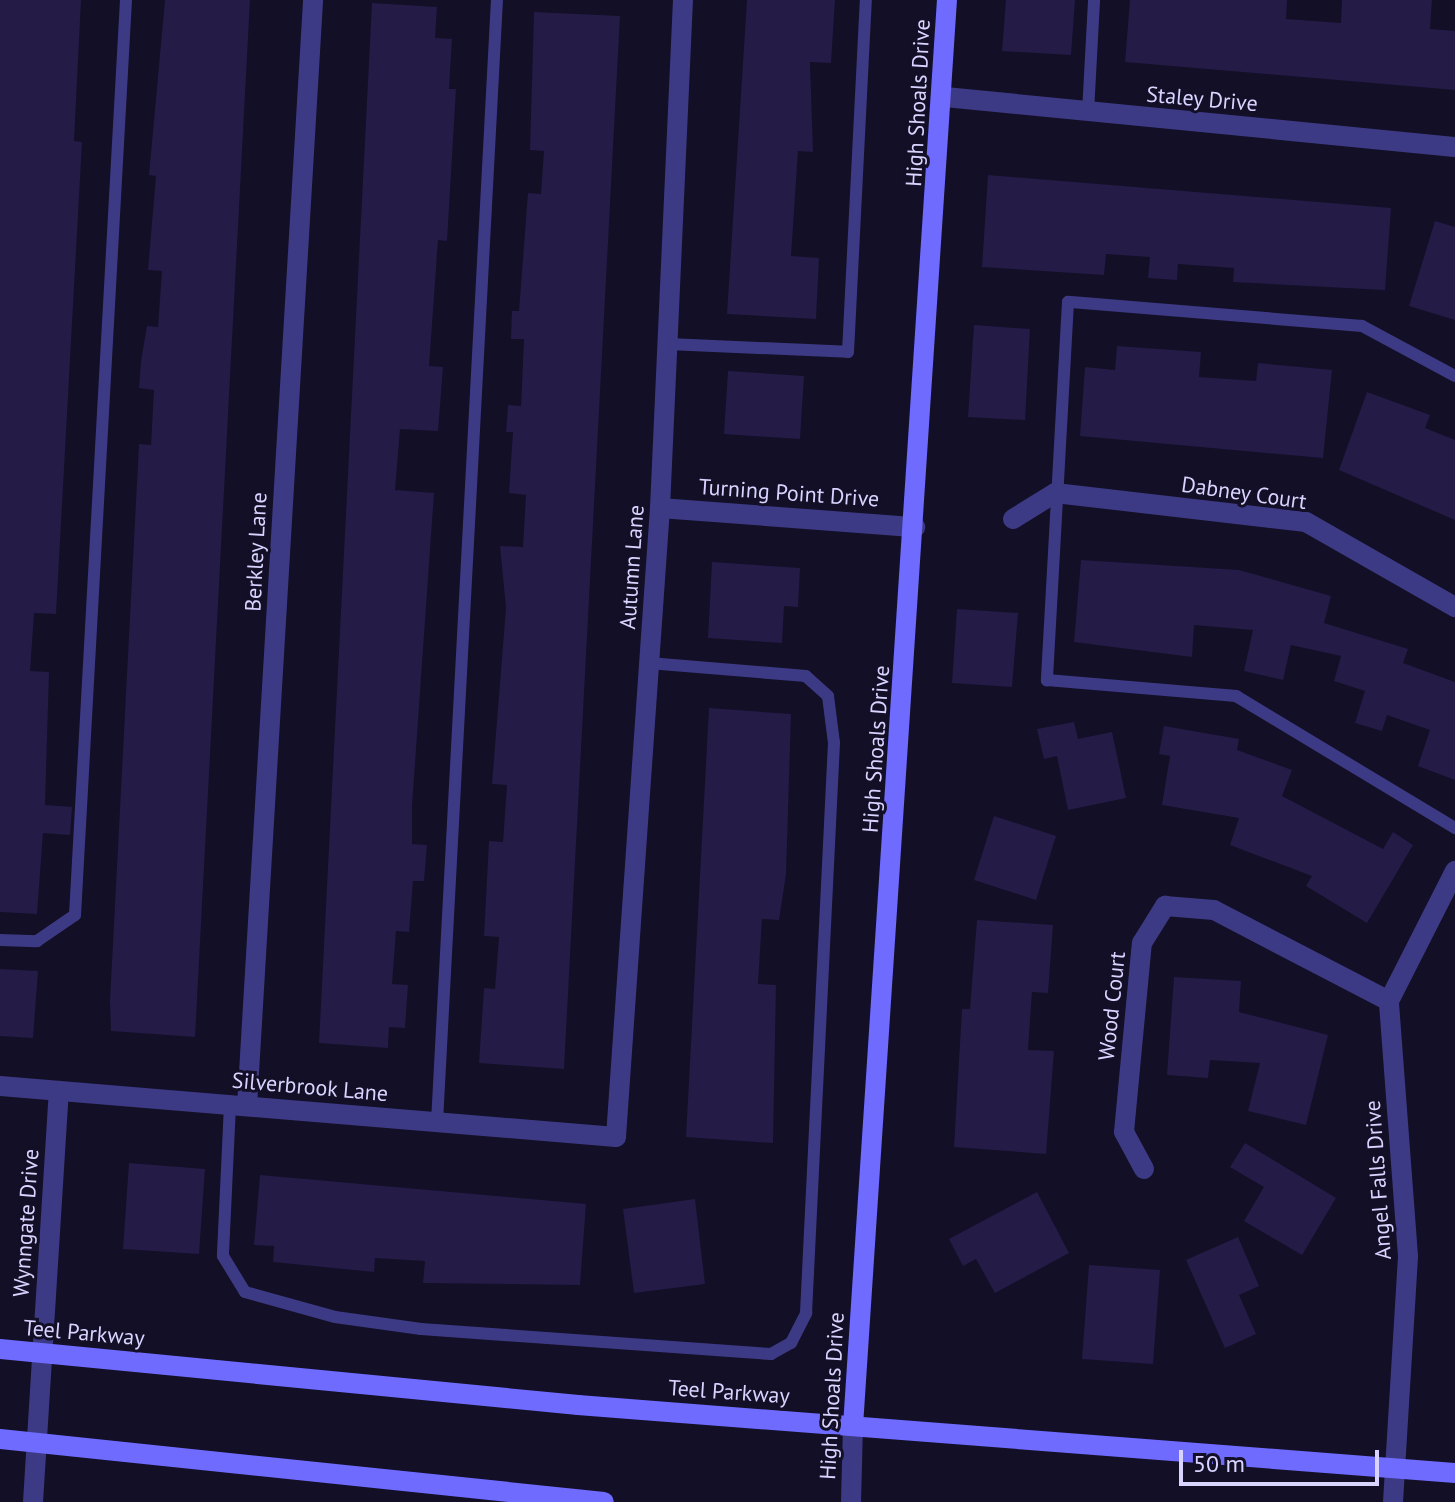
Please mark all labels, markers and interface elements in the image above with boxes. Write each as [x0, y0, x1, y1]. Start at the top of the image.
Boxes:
street label: High Shoals Drive [900, 19, 936, 187]
street label: Staley Drive [1145, 81, 1259, 117]
street label: Dabney Court [1179, 471, 1309, 515]
street label: Turning Point Drive [698, 474, 880, 512]
street label: Berkley Lane [240, 491, 272, 613]
street label: Autumn Lane [614, 504, 650, 630]
street label: High Shoals Drive [857, 664, 895, 834]
street label: Wood Court [1093, 950, 1131, 1062]
street label: Silverbrook Lane [230, 1067, 390, 1107]
street label: Angel Falls Drive [1359, 1099, 1397, 1261]
street label: Wynngate Drive [8, 1148, 44, 1298]
street label: High Shoals Drive [814, 1312, 850, 1480]
street label: Teel Parkway [22, 1315, 146, 1351]
street label: Teel Parkway [667, 1375, 791, 1409]
scale bar [1183, 1434, 1383, 1484]
text: 50 m [1193, 1448, 1245, 1479]

